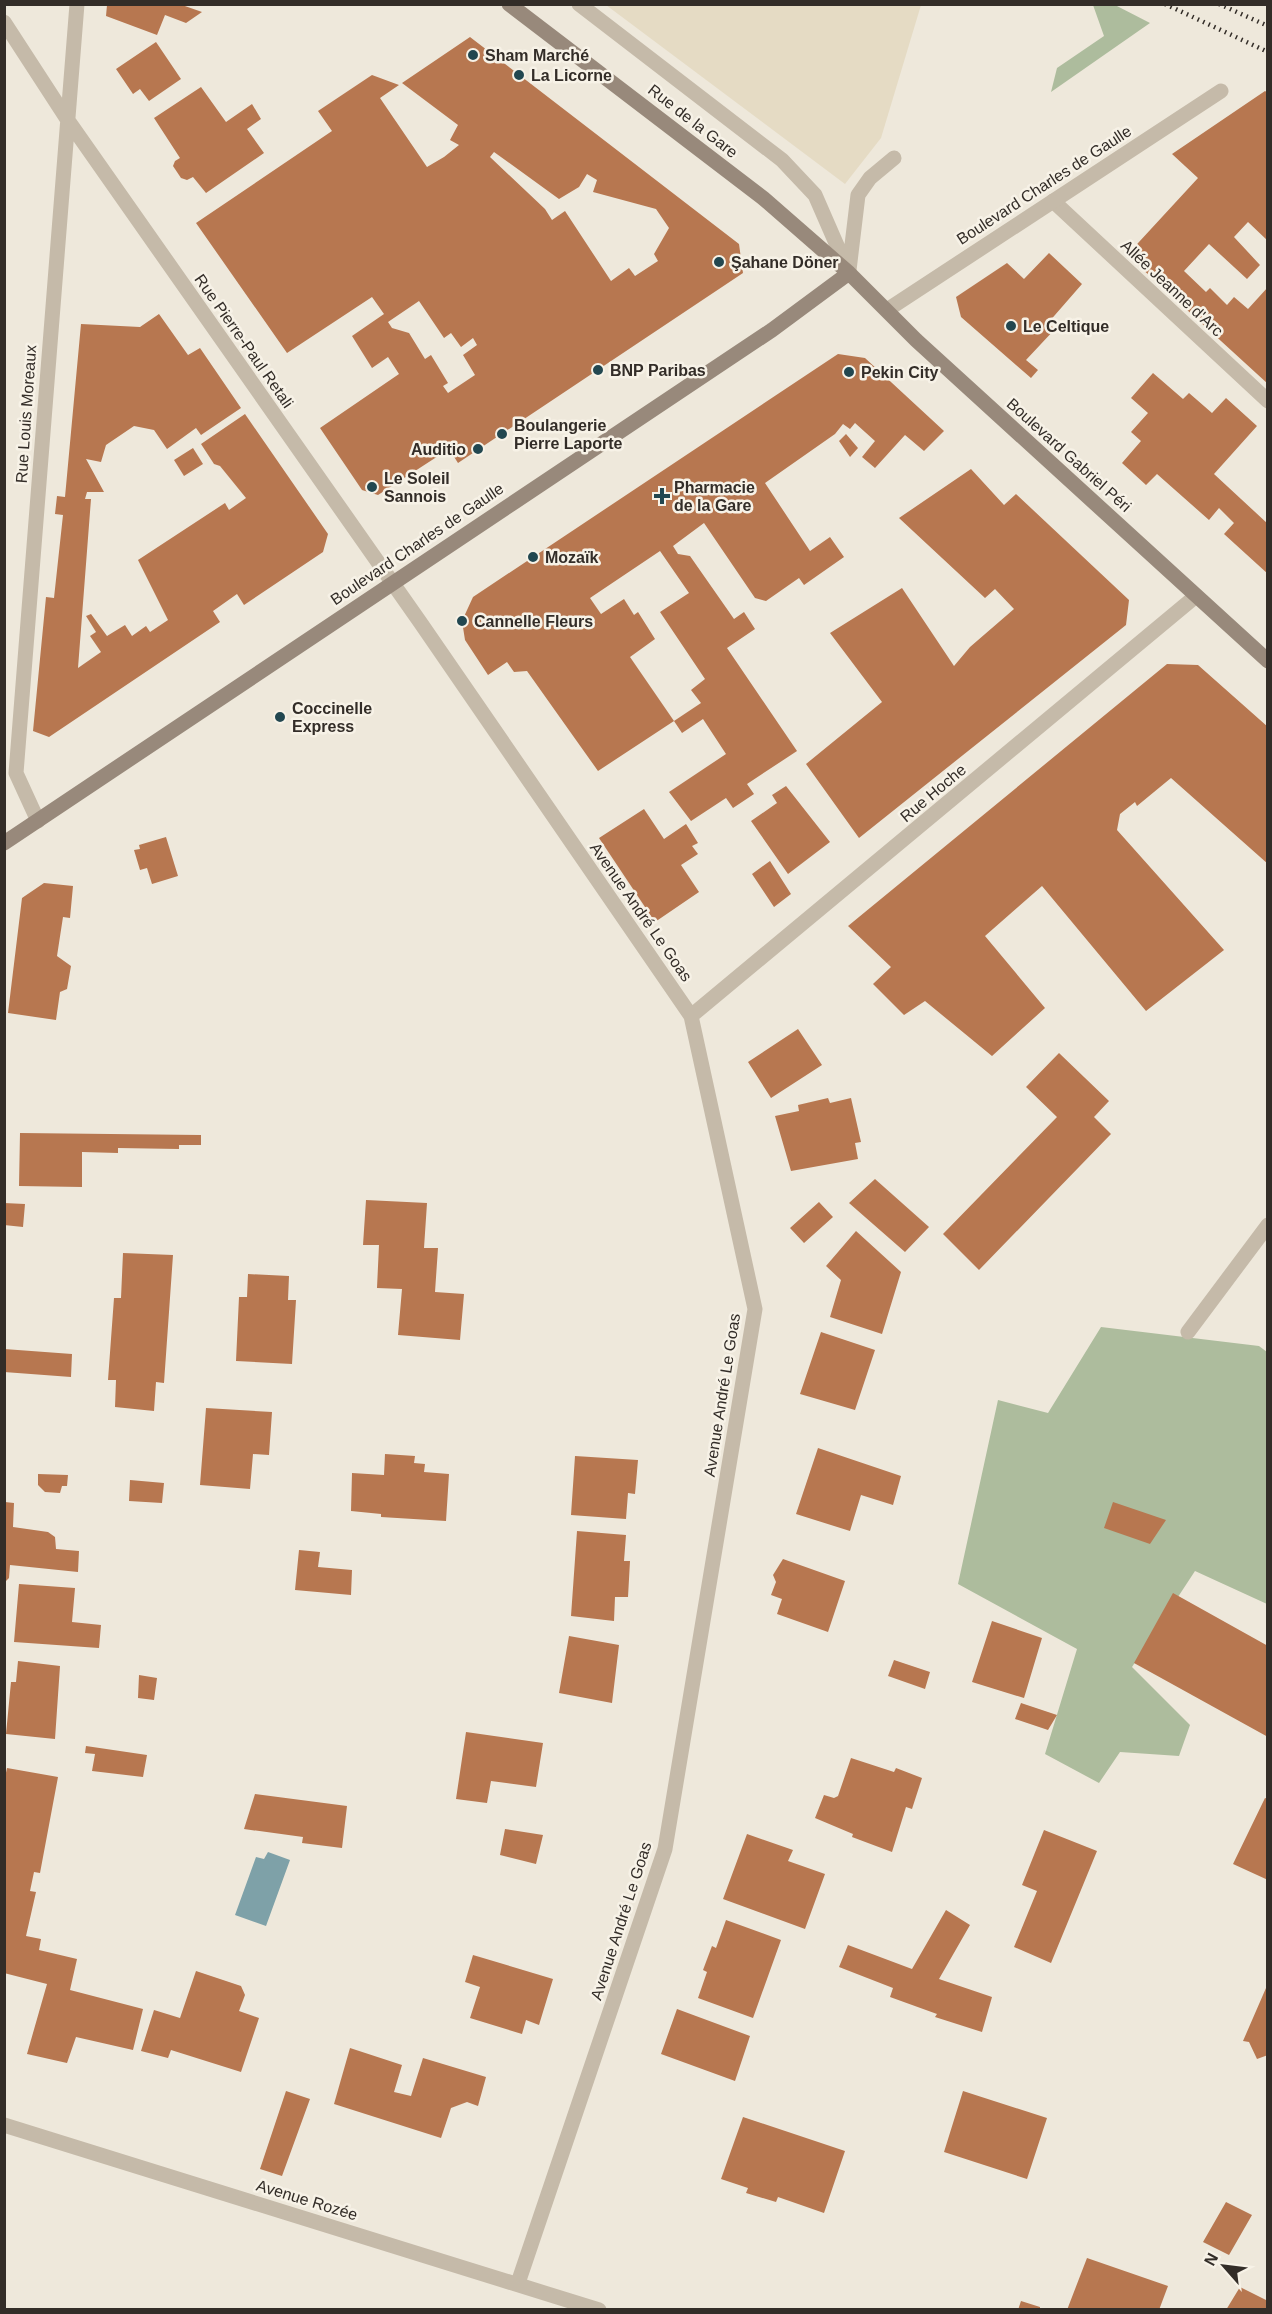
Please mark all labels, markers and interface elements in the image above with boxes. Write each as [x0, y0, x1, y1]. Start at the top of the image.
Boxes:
place label: Sham Marché [485, 47, 589, 64]
marker: Sham Marché [466, 48, 480, 62]
place label: La Licorne [531, 67, 612, 84]
marker: La Licorne [512, 68, 526, 82]
street label: Rue de la Gare [645, 81, 741, 161]
street label: Boulevard Charles de Gaulle [954, 122, 1134, 248]
street label: Allée Jeanne d'Arc [1118, 236, 1226, 340]
place label: Şahane Döner [731, 254, 839, 271]
marker: Şahane Döner [712, 255, 726, 269]
street label: Rue Pierre-Paul Retali [191, 271, 297, 411]
place label: Le Celtique [1023, 318, 1109, 335]
marker: Le Celtique [1004, 319, 1018, 333]
street label: Rue Louis Moreaux [13, 344, 39, 484]
place label: BNP Paribas [610, 362, 706, 379]
marker: BNP Paribas [591, 363, 605, 377]
place label: Pekin City [861, 364, 938, 381]
marker: Pekin City [842, 365, 856, 379]
street label: Boulevard Gabriel Péri [1004, 395, 1134, 515]
place label: Boulangerie Pierre Laporte [514, 417, 623, 452]
marker: Boulangerie Pierre Laporte [495, 427, 509, 441]
place label: Auditio [411, 441, 466, 458]
marker: Auditio [471, 442, 485, 456]
place label: Le Soleil Sannois [384, 470, 450, 505]
place label: Pharmacie de la Gare [674, 479, 755, 514]
street label: Boulevard Charles de Gaulle [327, 480, 507, 608]
marker: Le Soleil Sannois [365, 480, 379, 494]
marker: Pharmacie de la Gare [655, 489, 669, 503]
place label: Mozaïk [545, 549, 598, 566]
marker: Mozaïk [526, 550, 540, 564]
place label: Cannelle Fleurs [474, 613, 593, 630]
marker: Cannelle Fleurs [455, 614, 469, 628]
place label: Coccinelle Express [292, 700, 372, 735]
marker: Coccinelle Express [273, 710, 287, 724]
street label: Rue Hoche [897, 761, 969, 825]
street label: Avenue André Le Goas [587, 839, 695, 985]
street label: Avenue André Le Goas [701, 1312, 743, 1478]
street label: Avenue André Le Goas [587, 1840, 655, 2002]
street label: Avenue Rozée [254, 2177, 360, 2223]
north arrow [1194, 2236, 1254, 2296]
text: N [1201, 2250, 1221, 2268]

